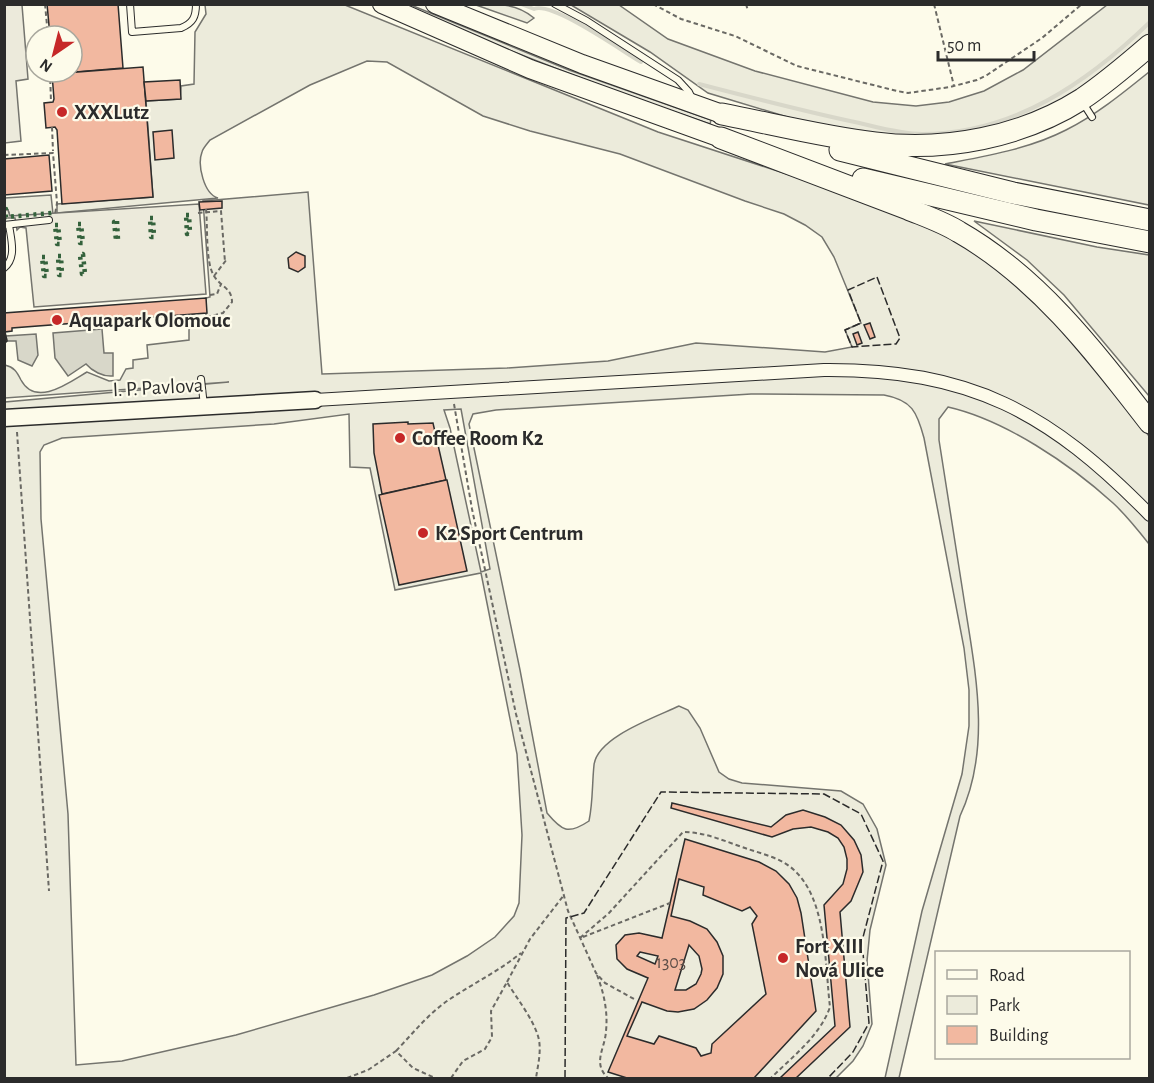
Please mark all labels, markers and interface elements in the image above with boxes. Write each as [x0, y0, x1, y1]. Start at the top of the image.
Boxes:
north arrow [24, 24, 84, 84]
scale bar [938, 24, 1034, 62]
text: 50 m [947, 37, 981, 55]
text: N [37, 56, 55, 75]
place label: XXXLutz [74, 102, 149, 123]
marker: XXXLutz [55, 105, 69, 119]
place label: Aquapark Olomouc [69, 310, 230, 331]
marker: Aquapark Olomouc [50, 313, 64, 327]
street label: I. P. Pavlova [112, 375, 204, 400]
place label: Coffee Room K2 [412, 428, 544, 449]
marker: Coffee Room K2 [393, 431, 407, 445]
place label: K2 Sport Centrum [435, 523, 583, 544]
marker: K2 Sport Centrum [416, 526, 430, 540]
place label: Fort XIII Nová Ulice [795, 936, 884, 981]
marker: Fort XIII Nová Ulice [776, 951, 790, 965]
legend [935, 951, 1130, 1059]
house number: 1303 [656, 954, 686, 972]
text: Road [989, 967, 1025, 985]
text: Park [989, 997, 1021, 1015]
text: Building [989, 1027, 1049, 1045]

